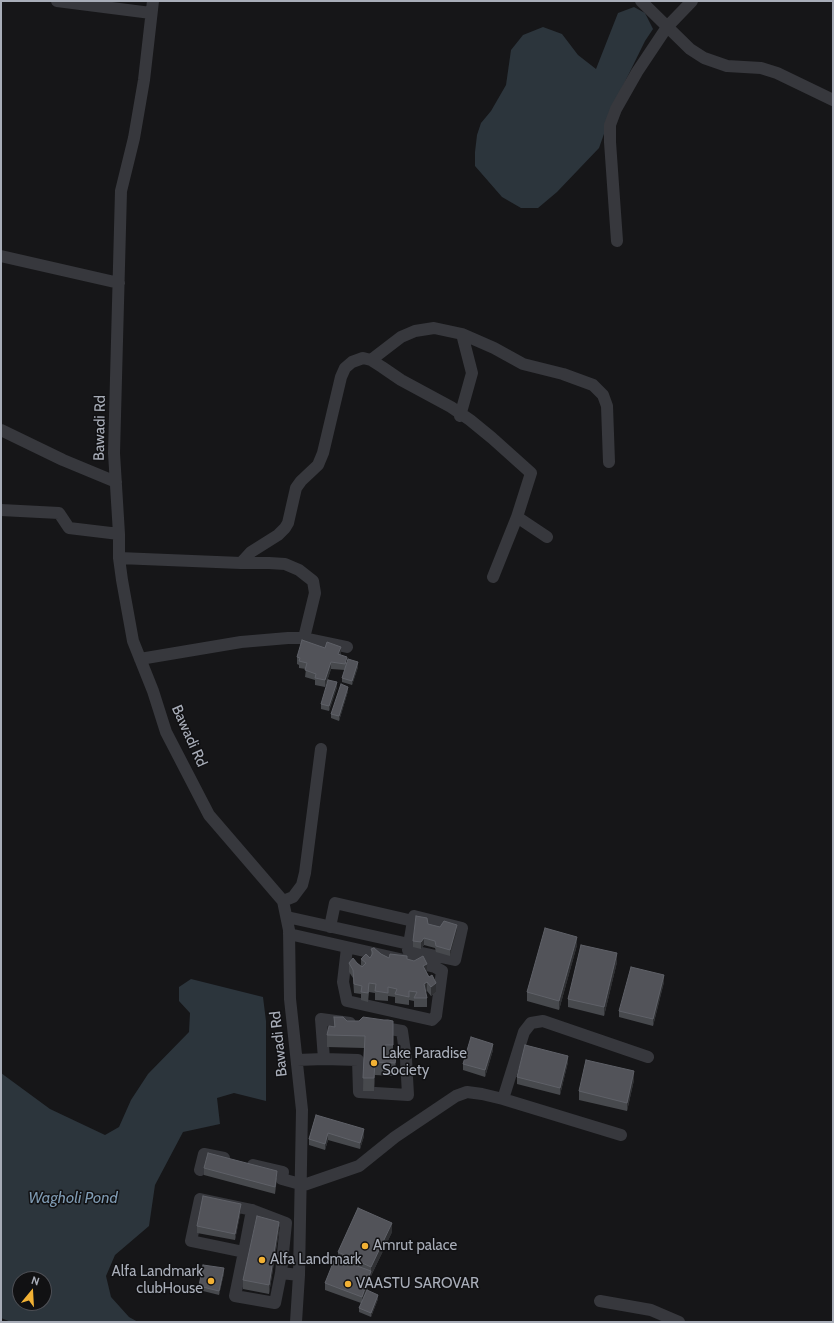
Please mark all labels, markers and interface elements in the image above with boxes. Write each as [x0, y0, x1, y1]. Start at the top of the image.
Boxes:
street label: Bawadi Rd [90, 395, 110, 461]
street label: Bawadi Rd [167, 702, 211, 770]
street label: Bawadi Rd [267, 1010, 291, 1078]
place label: Lake Paradise Society [382, 1045, 467, 1080]
marker: Lake Paradise Society [369, 1058, 379, 1068]
water label: Wagholi Pond [28, 1188, 118, 1208]
place label: Amrut palace [373, 1237, 457, 1255]
marker: Amrut palace [360, 1241, 370, 1251]
place label: Alfa Landmark [270, 1251, 361, 1269]
marker: Alfa Landmark [257, 1255, 267, 1265]
place label: Alfa Landmark clubHouse [112, 1263, 203, 1298]
north arrow [12, 1271, 52, 1311]
text: N [30, 1273, 41, 1288]
place label: VAASTU SAROVAR [356, 1275, 479, 1293]
marker: Alfa Landmark clubHouse [206, 1276, 216, 1286]
marker: VAASTU SAROVAR [343, 1279, 353, 1289]

